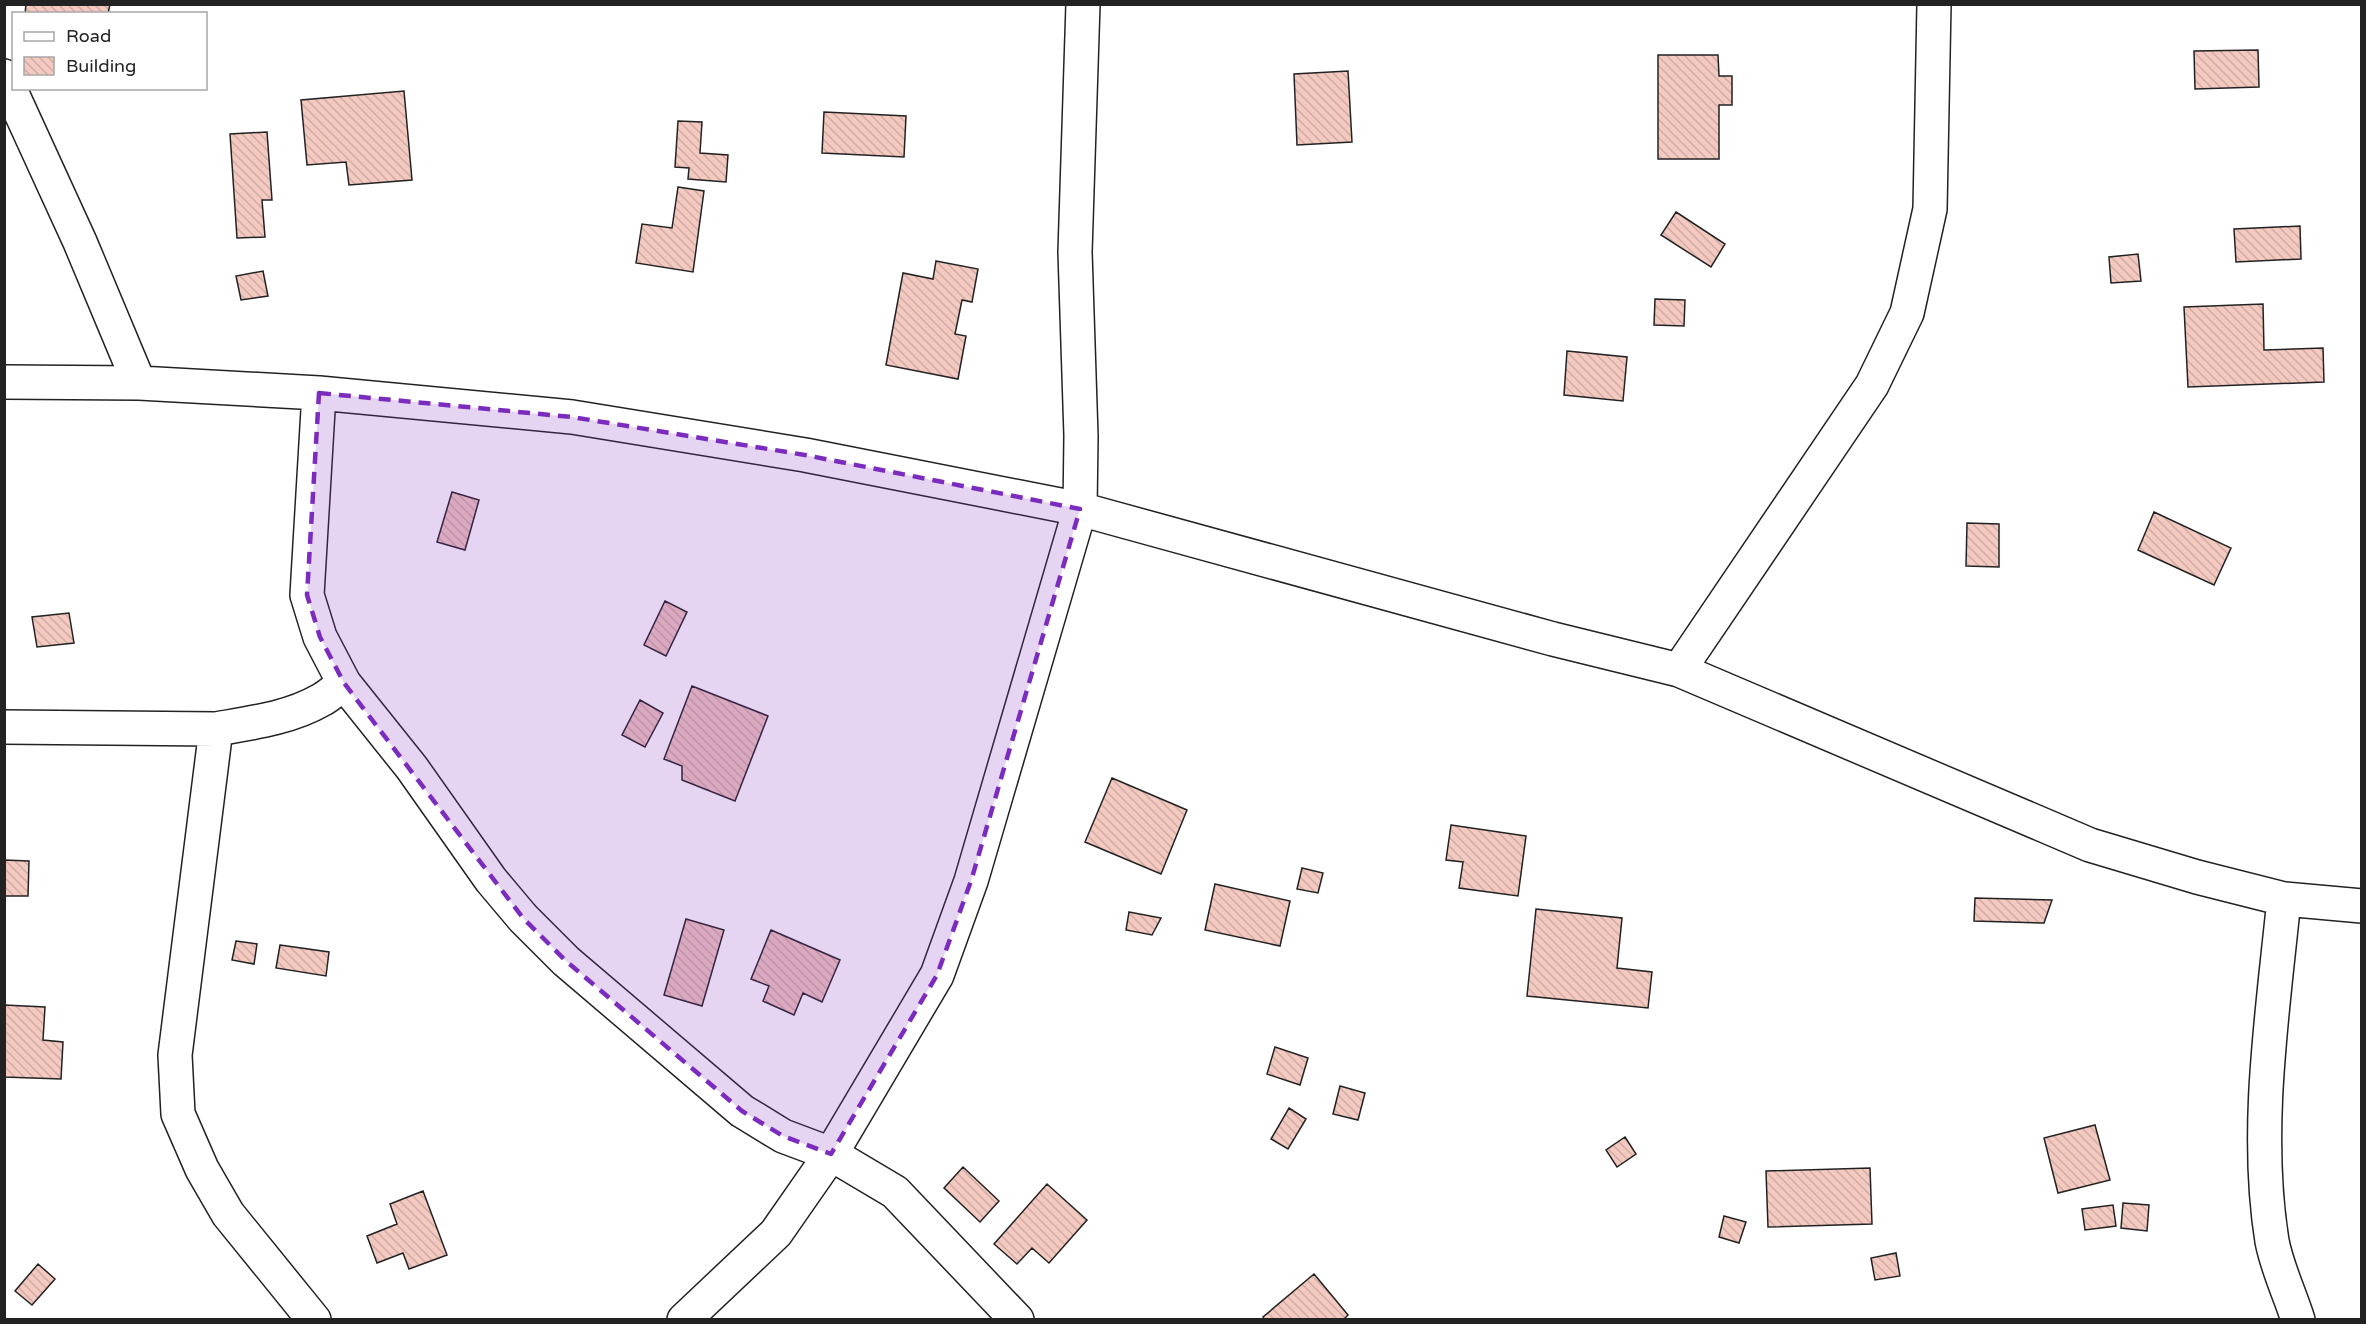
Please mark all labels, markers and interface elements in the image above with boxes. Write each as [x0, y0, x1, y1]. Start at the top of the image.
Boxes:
legend [12, 12, 207, 90]
text: Road [66, 25, 111, 47]
text: Building [66, 55, 136, 77]

